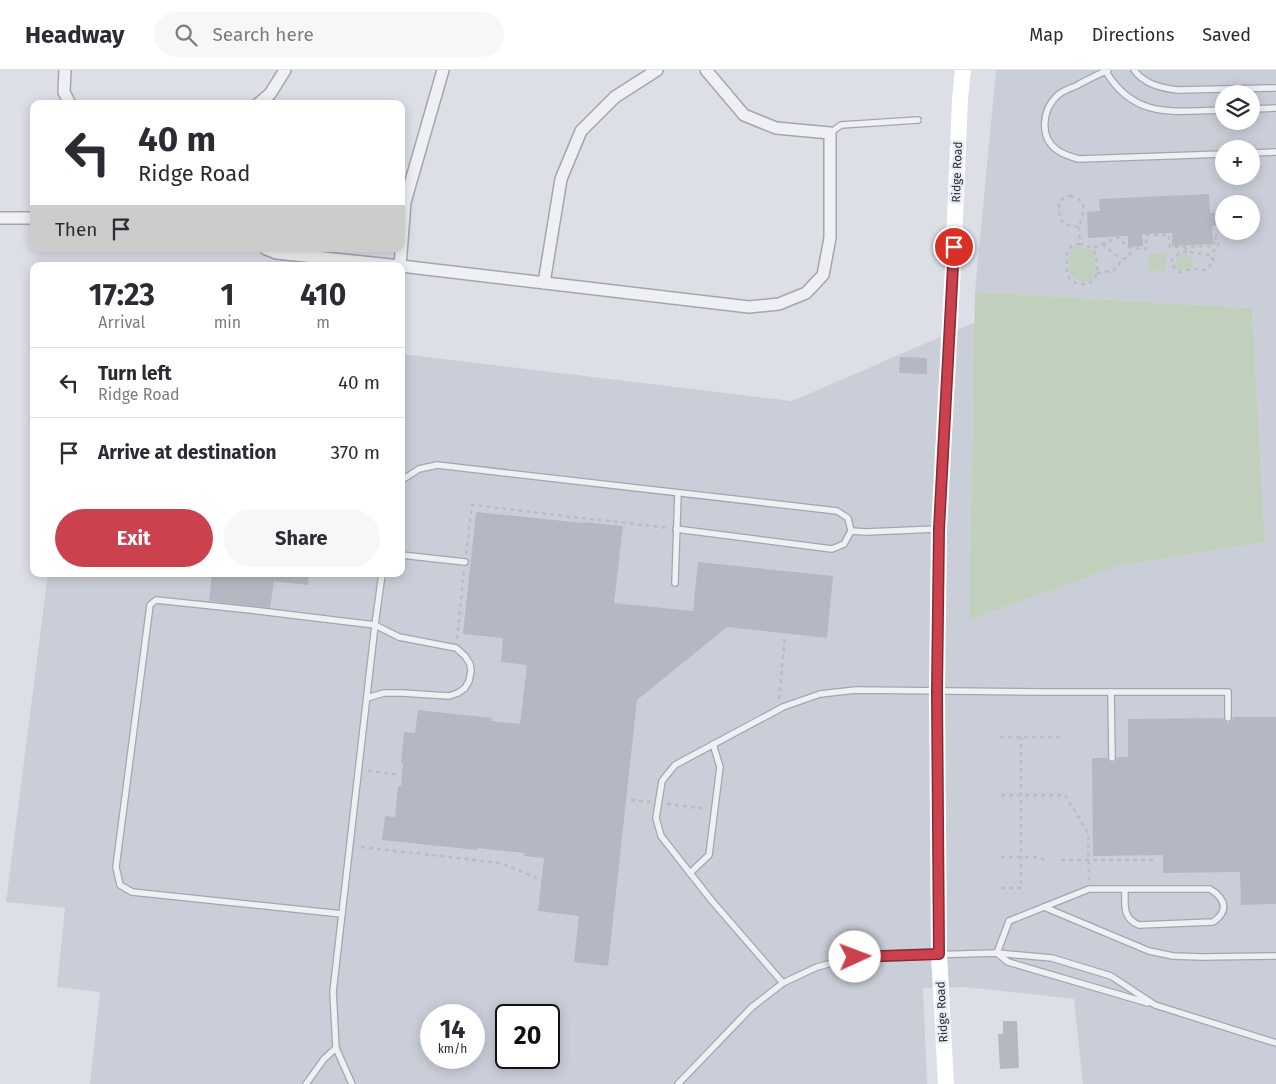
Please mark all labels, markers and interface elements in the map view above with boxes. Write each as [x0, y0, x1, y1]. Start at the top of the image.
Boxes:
search box [154, 12, 504, 57]
text: Headway [25, 21, 124, 49]
icon: search [172, 21, 200, 49]
text: Search here [212, 23, 314, 46]
text: Map [1029, 24, 1064, 46]
text: Directions [1092, 24, 1174, 46]
text: Saved [1202, 24, 1251, 46]
map controls [1215, 85, 1260, 240]
button: layers [1215, 85, 1260, 130]
text: 40 m [138, 118, 216, 160]
icon: left [55, 120, 120, 185]
button: + [1215, 140, 1260, 185]
street label: Ridge Road [949, 141, 965, 203]
text: Ridge Road [138, 160, 250, 187]
button: − [1215, 195, 1260, 240]
icon: arrive [107, 215, 135, 243]
text: Then [55, 218, 97, 241]
pin [933, 226, 975, 268]
icon: arrive [940, 233, 968, 261]
text: 17:23 [89, 277, 155, 313]
text: 1 [220, 277, 234, 313]
text: 410 [300, 277, 346, 313]
text: Arrival [98, 313, 145, 332]
text: min [214, 313, 241, 332]
text: m [316, 313, 330, 332]
text: Turn left [98, 362, 172, 385]
icon: left [55, 369, 83, 397]
text: 40 m [338, 371, 380, 394]
text: Ridge Road [98, 385, 180, 404]
icon: arrive [55, 439, 83, 467]
text: Arrive at destination [98, 441, 277, 464]
text: 370 m [330, 441, 380, 464]
button: Exit [55, 509, 213, 567]
button: Share [223, 509, 380, 567]
position arrow [828, 930, 880, 982]
street label: Ridge Road [933, 981, 951, 1043]
speed limit sign: 20 [495, 1004, 560, 1069]
text: 14 [440, 1015, 465, 1045]
text: km/h [438, 1042, 467, 1056]

